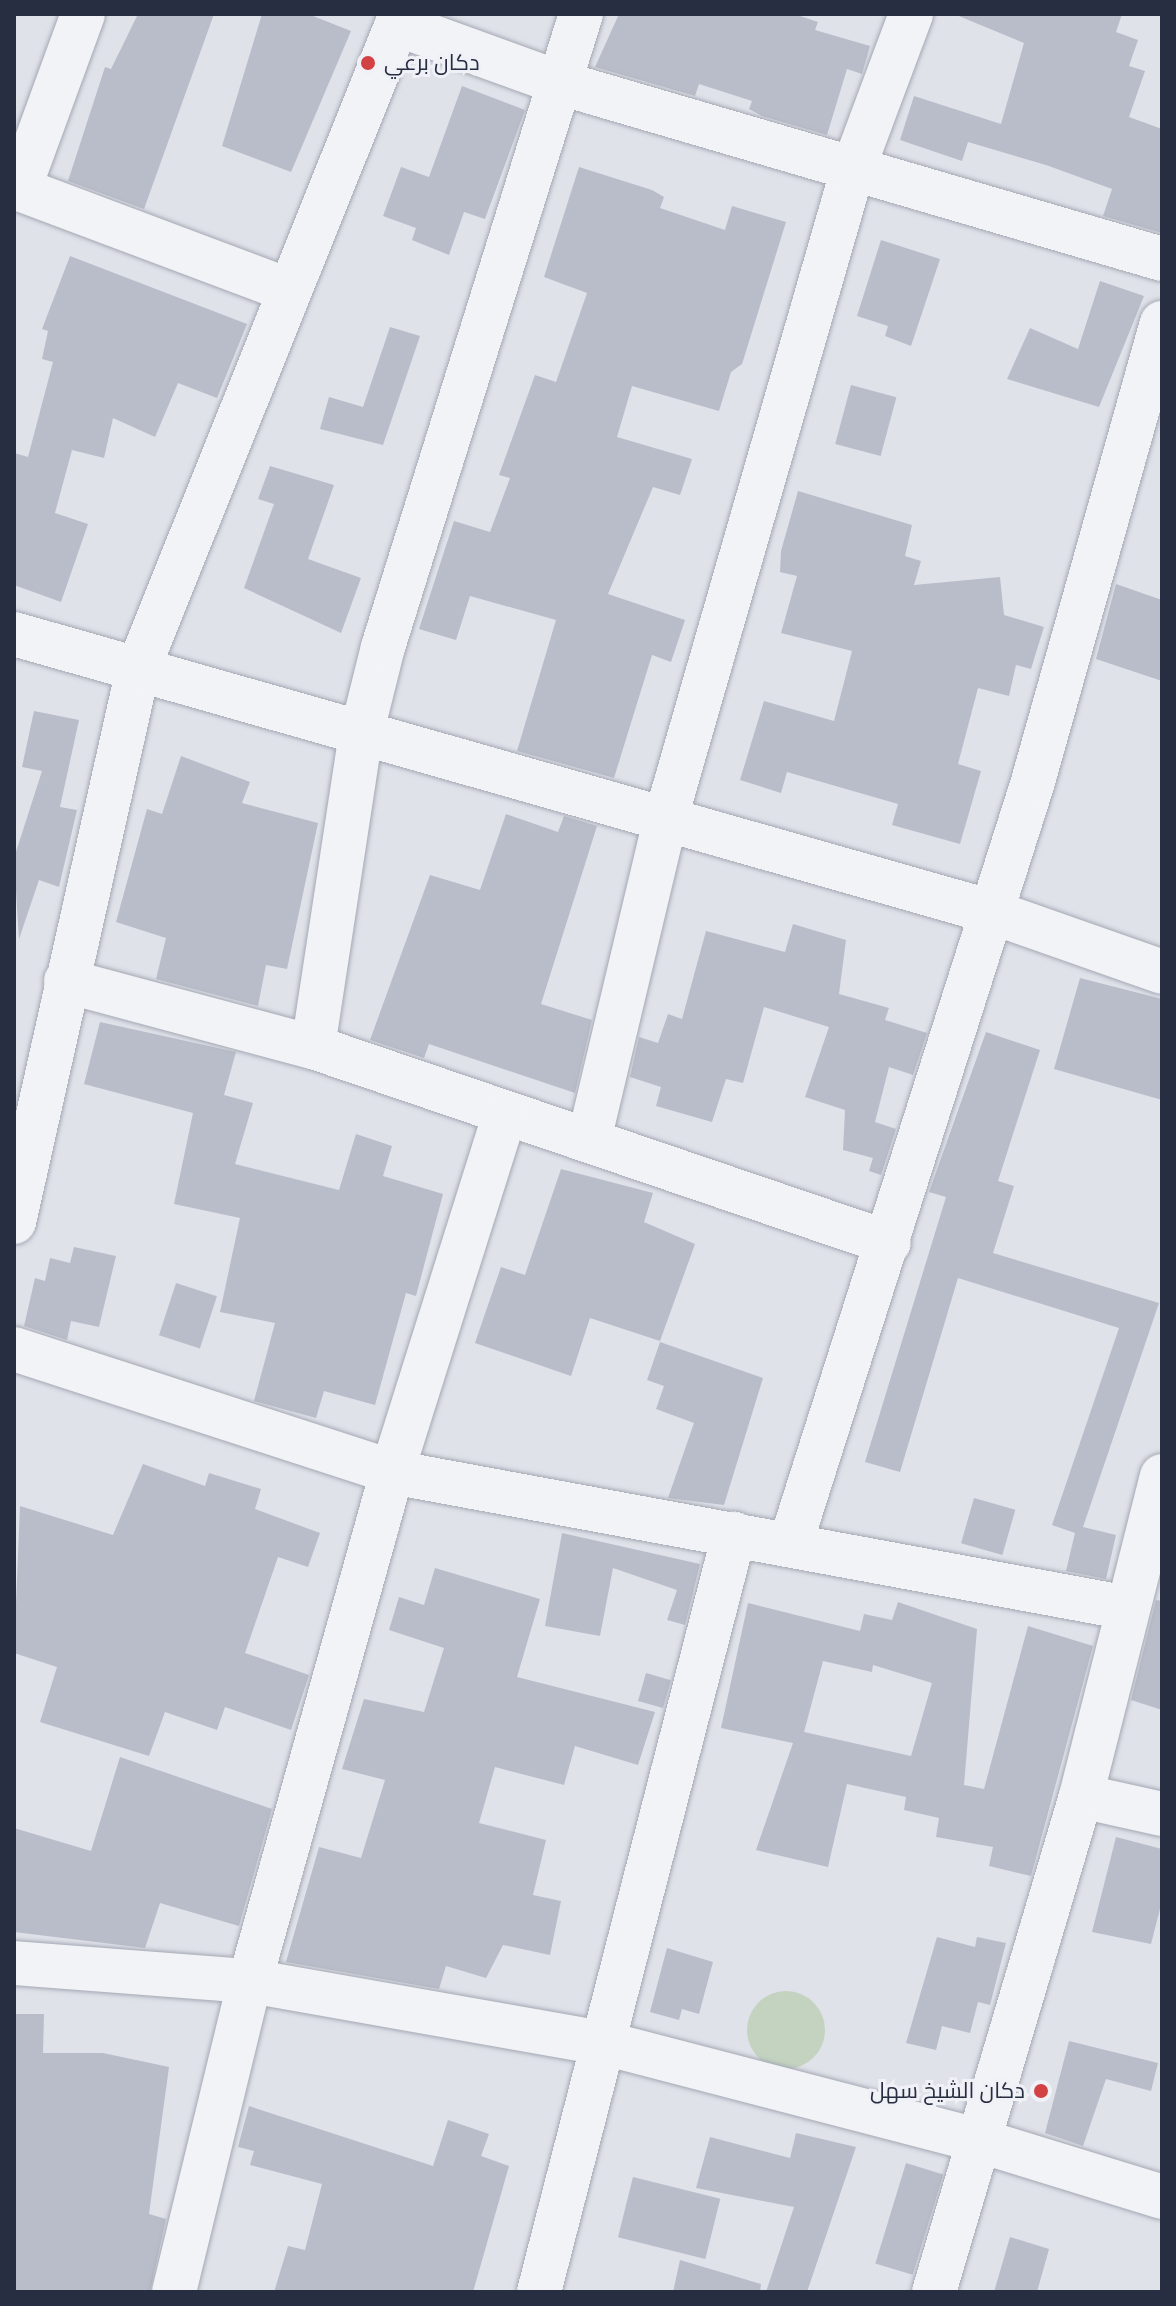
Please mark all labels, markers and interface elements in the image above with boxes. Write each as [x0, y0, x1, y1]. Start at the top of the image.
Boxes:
place label: دكان برعي [384, 50, 480, 76]
marker: دكان برعي [359, 54, 377, 72]
place label: دكان الشيخ سهل [870, 2078, 1025, 2104]
marker: دكان الشيخ سهل [1032, 2082, 1050, 2100]

